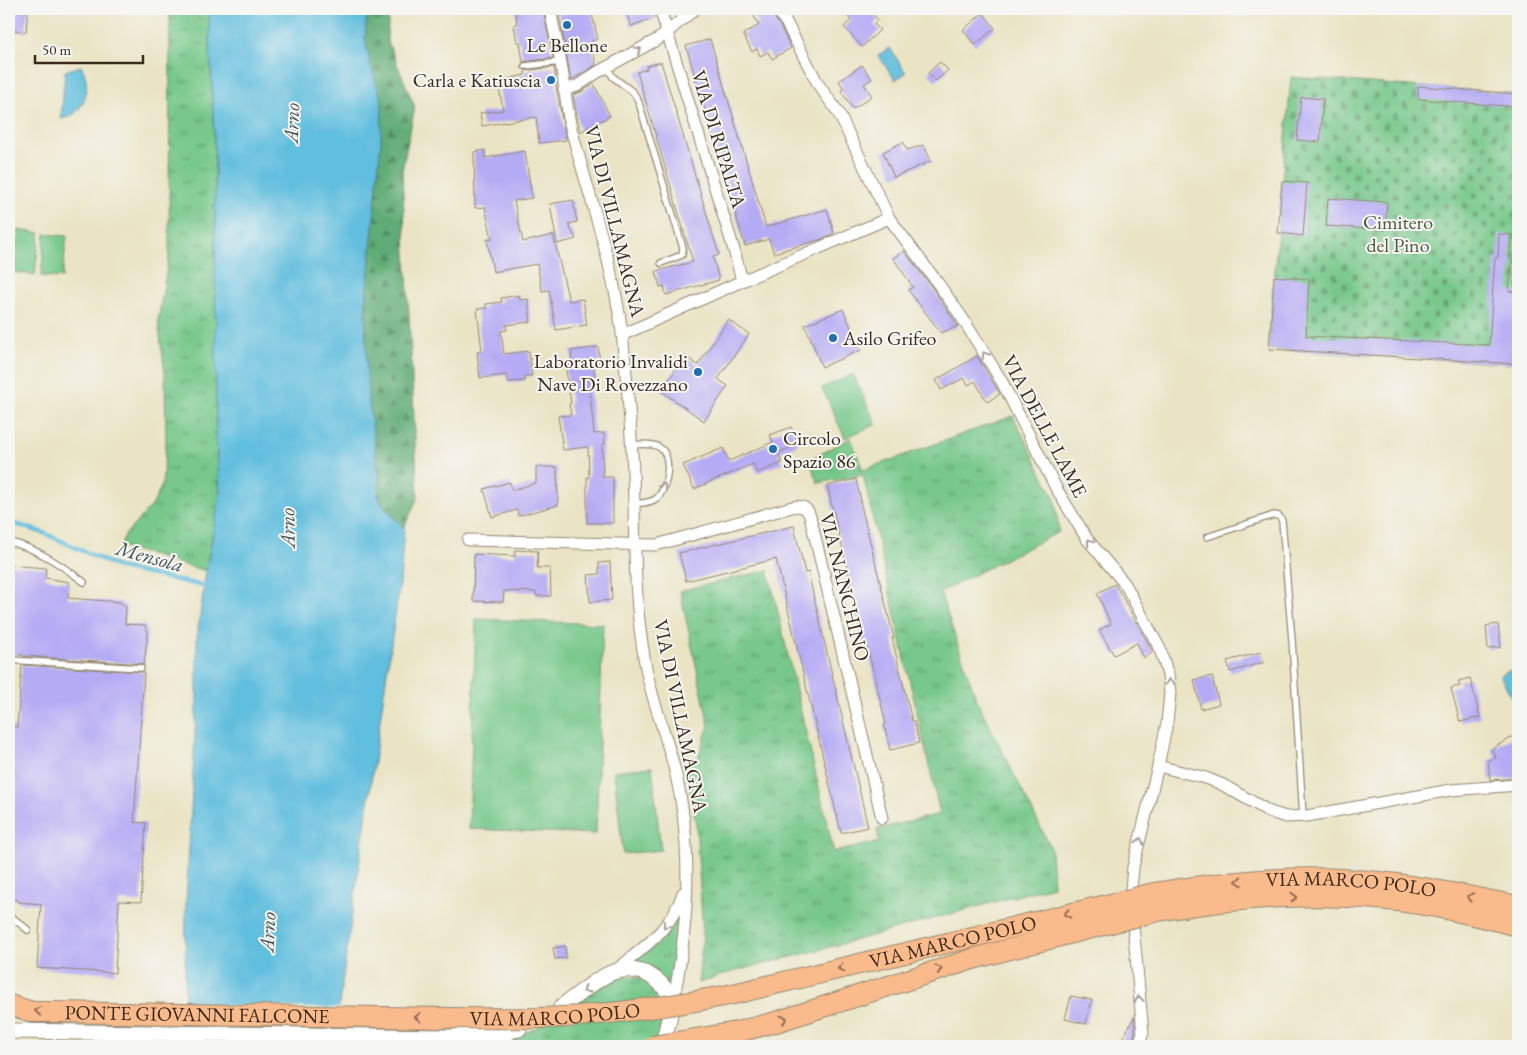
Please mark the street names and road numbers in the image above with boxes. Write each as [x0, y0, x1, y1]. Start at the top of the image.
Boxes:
street label: VIA DI RIPALTA [686, 67, 752, 211]
street label: VIA DI VILLAMAGNA [579, 122, 651, 320]
street label: VIA DELLE LAME [996, 350, 1094, 502]
street label: VIA NANCHINO [814, 510, 876, 664]
street label: VIA DI VILLAMAGNA [648, 617, 714, 815]
street label: VIA MARCO POLO [1265, 865, 1438, 903]
street label: VIA MARCO POLO [867, 909, 1039, 974]
street label: VIA MARCO POLO [469, 997, 642, 1031]
street label: PONTE GIOVANNI FALCONE [64, 999, 330, 1029]

